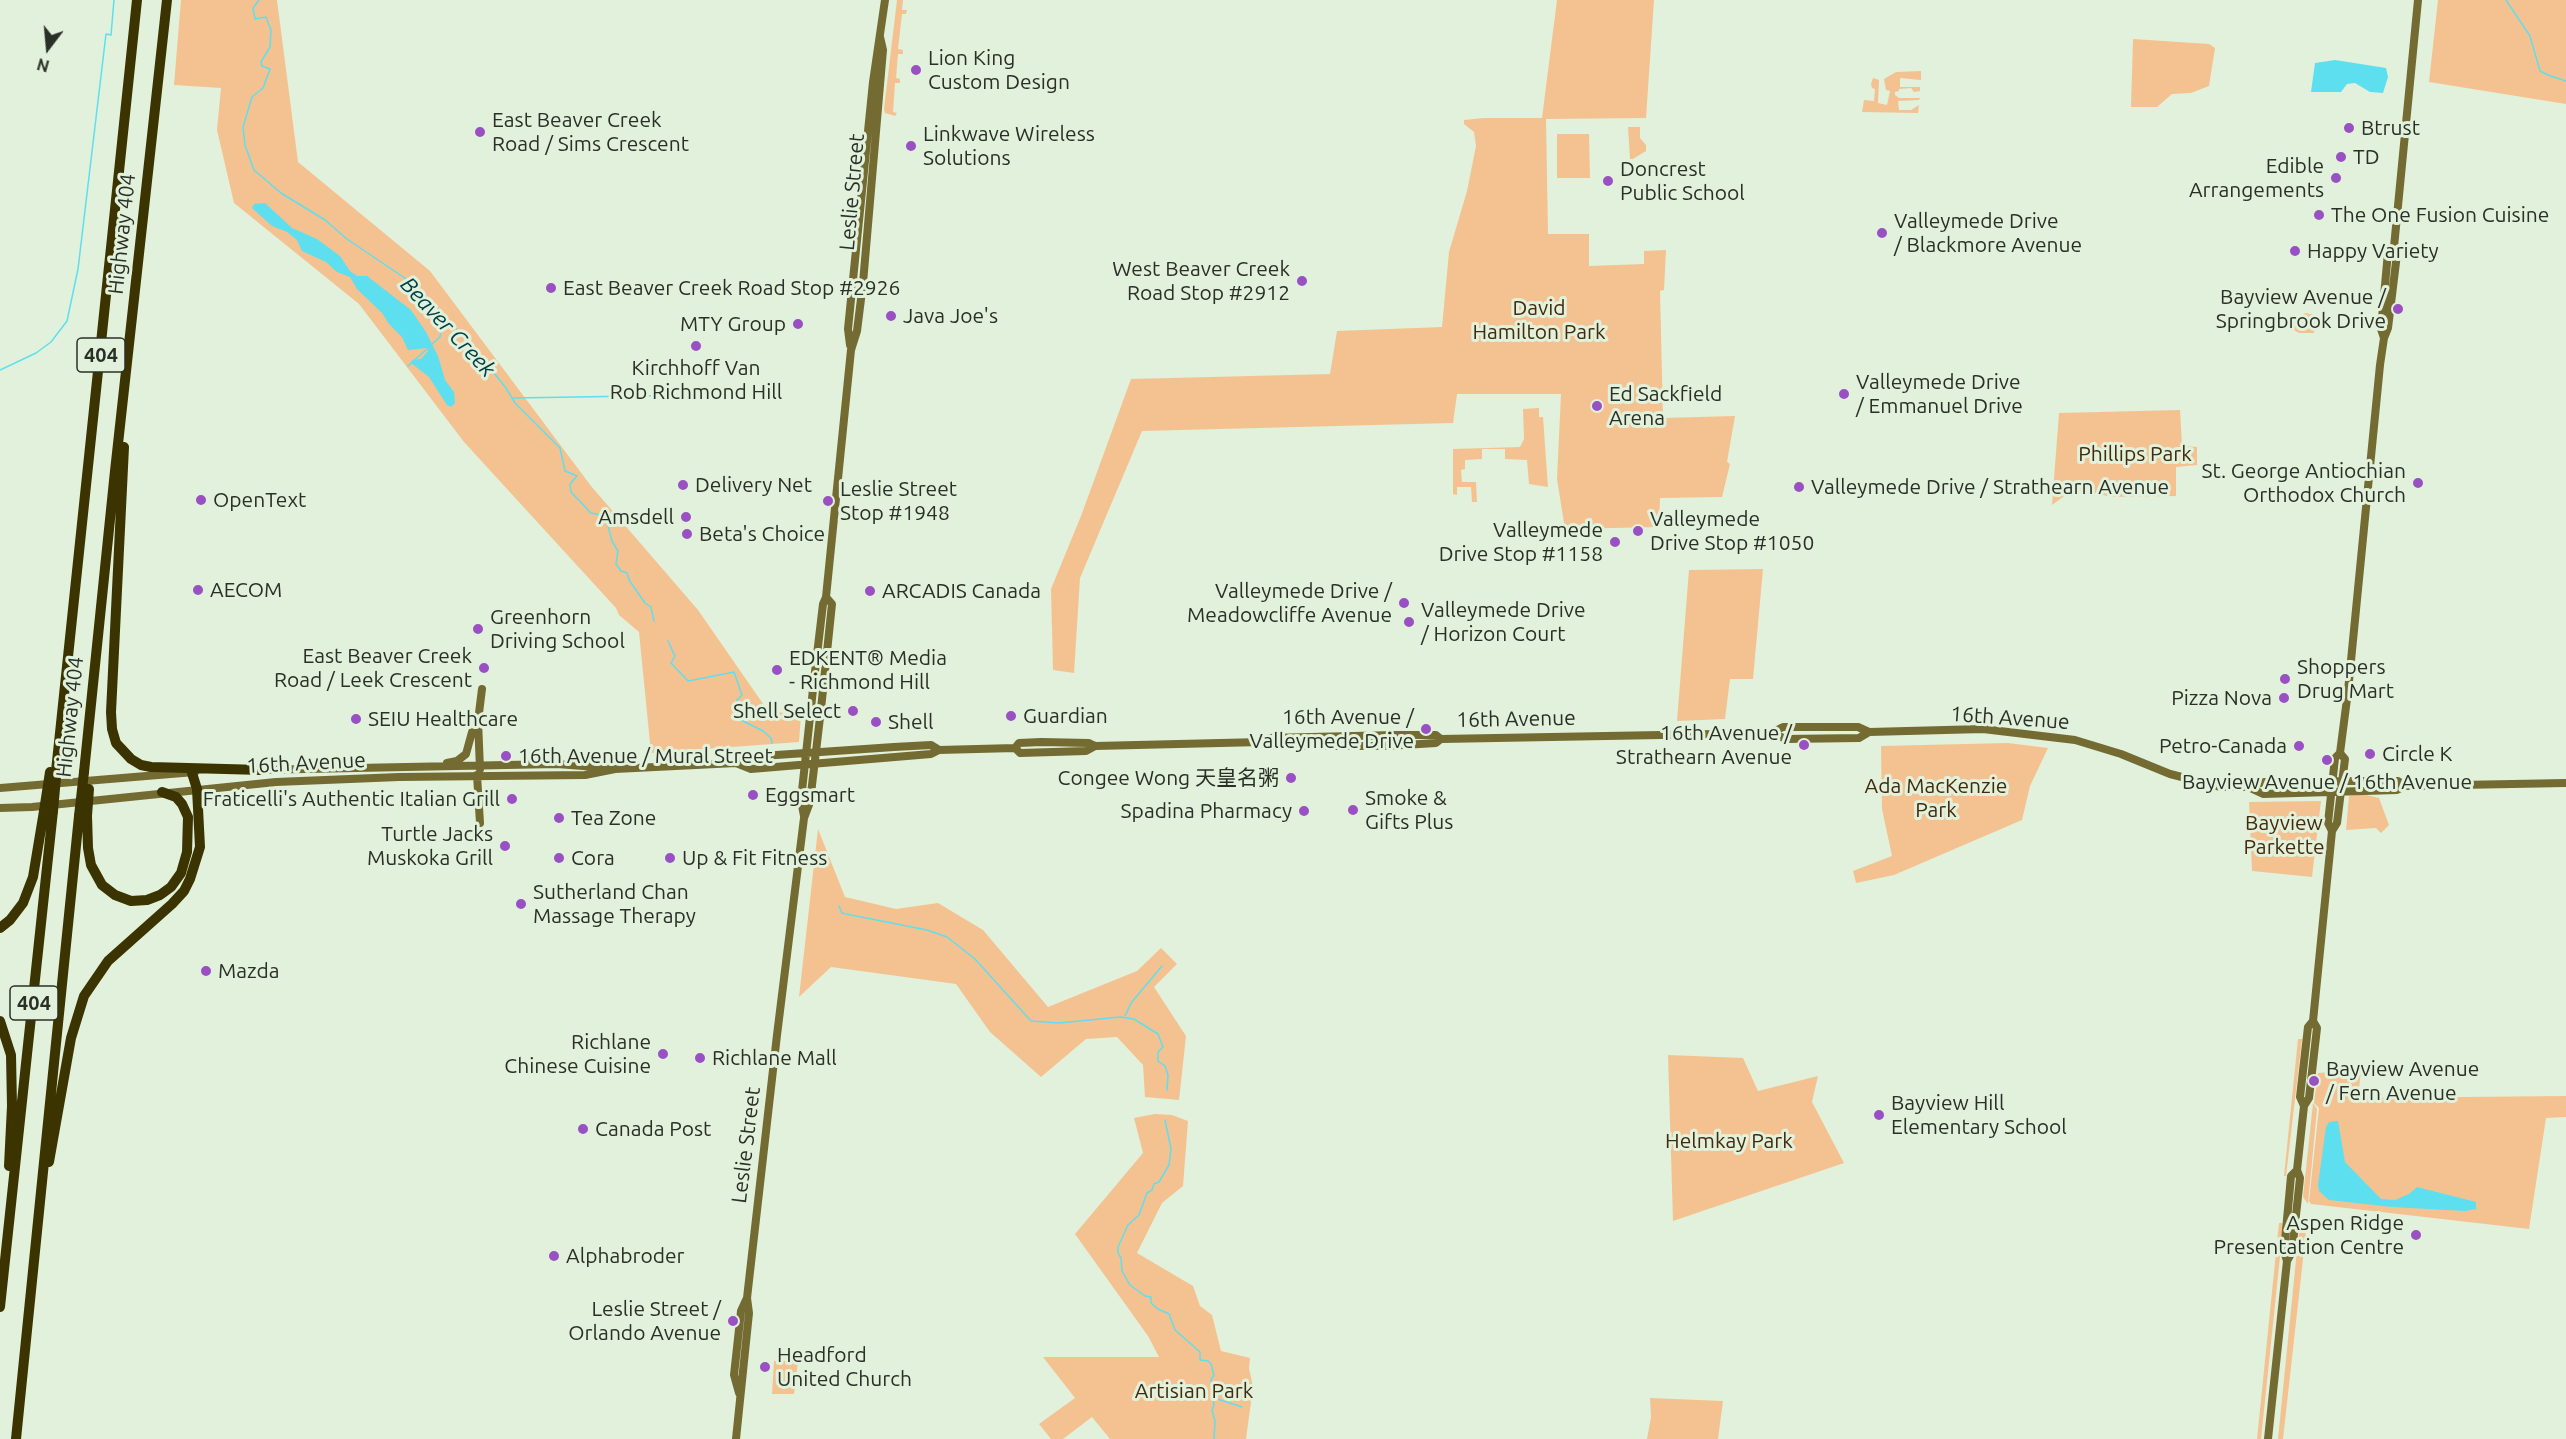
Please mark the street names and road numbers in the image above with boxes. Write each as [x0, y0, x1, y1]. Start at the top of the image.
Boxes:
street label: Leslie Street [834, 133, 870, 251]
street label: Highway 404 [103, 172, 141, 296]
road number: 404 [77, 338, 125, 372]
street label: Highway 404 [51, 655, 89, 779]
street label: 16th Avenue [1950, 701, 2070, 735]
street label: 16th Avenue [1456, 705, 1576, 733]
street label: 16th Avenue [246, 747, 366, 779]
road number: 404 [10, 986, 58, 1020]
street label: Leslie Street [726, 1085, 766, 1205]

